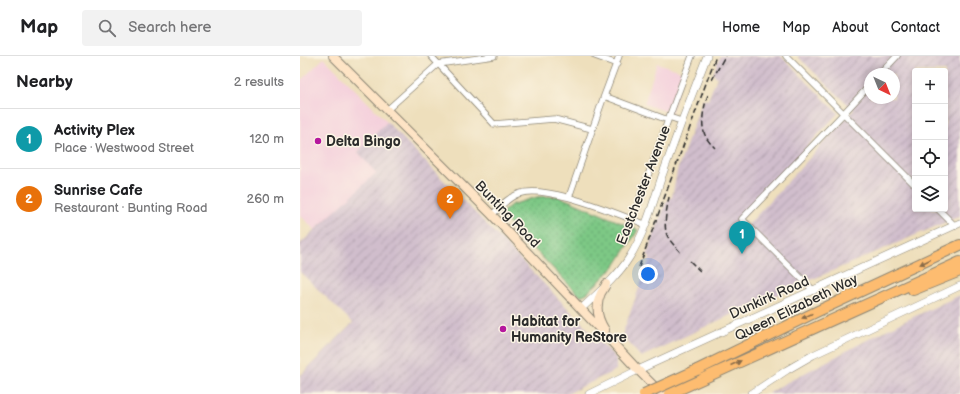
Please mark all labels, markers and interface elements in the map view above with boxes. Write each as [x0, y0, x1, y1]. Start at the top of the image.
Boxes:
search box [82, 10, 362, 46]
text: Map [20, 16, 58, 39]
icon: search [96, 17, 118, 39]
text: Search here [128, 18, 211, 37]
text: Home [722, 19, 760, 36]
text: Map [782, 19, 810, 36]
text: About [832, 19, 869, 36]
text: Contact [891, 19, 940, 36]
north arrow [864, 68, 900, 104]
map controls [912, 68, 948, 212]
button: + [912, 68, 948, 104]
text: Nearby [16, 72, 73, 92]
text: 2 results [234, 74, 284, 90]
button: − [912, 104, 948, 140]
text: Activity Plex [54, 121, 135, 140]
street label: Eastchester Avenue [613, 123, 674, 247]
text: 1 [26, 131, 32, 147]
text: 120 m [249, 131, 284, 147]
place label: Delta Bingo [326, 133, 401, 150]
marker: Delta Bingo [313, 136, 323, 146]
text: Place · Westwood Street [54, 140, 194, 156]
button: locate [912, 140, 948, 176]
button: layers [912, 176, 948, 212]
street label: Bunting Road [471, 177, 544, 251]
text: Sunrise Cafe [54, 181, 143, 200]
pin: 2 [437, 186, 463, 219]
text: 2 [25, 191, 33, 207]
text: 260 m [246, 191, 284, 207]
text: Restaurant · Bunting Road [54, 200, 207, 216]
pin: 1 [729, 221, 755, 254]
one-way arrow [919, 259, 930, 265]
your location [638, 264, 658, 284]
street label: Queen Elizabeth Way [732, 270, 861, 345]
street label: Dunkirk Road [727, 272, 812, 323]
place label: Habitat for Humanity ReStore [511, 313, 627, 346]
one-way arrow [801, 313, 812, 319]
marker: Habitat for Humanity ReStore [498, 324, 508, 334]
one-way arrow [731, 360, 742, 366]

